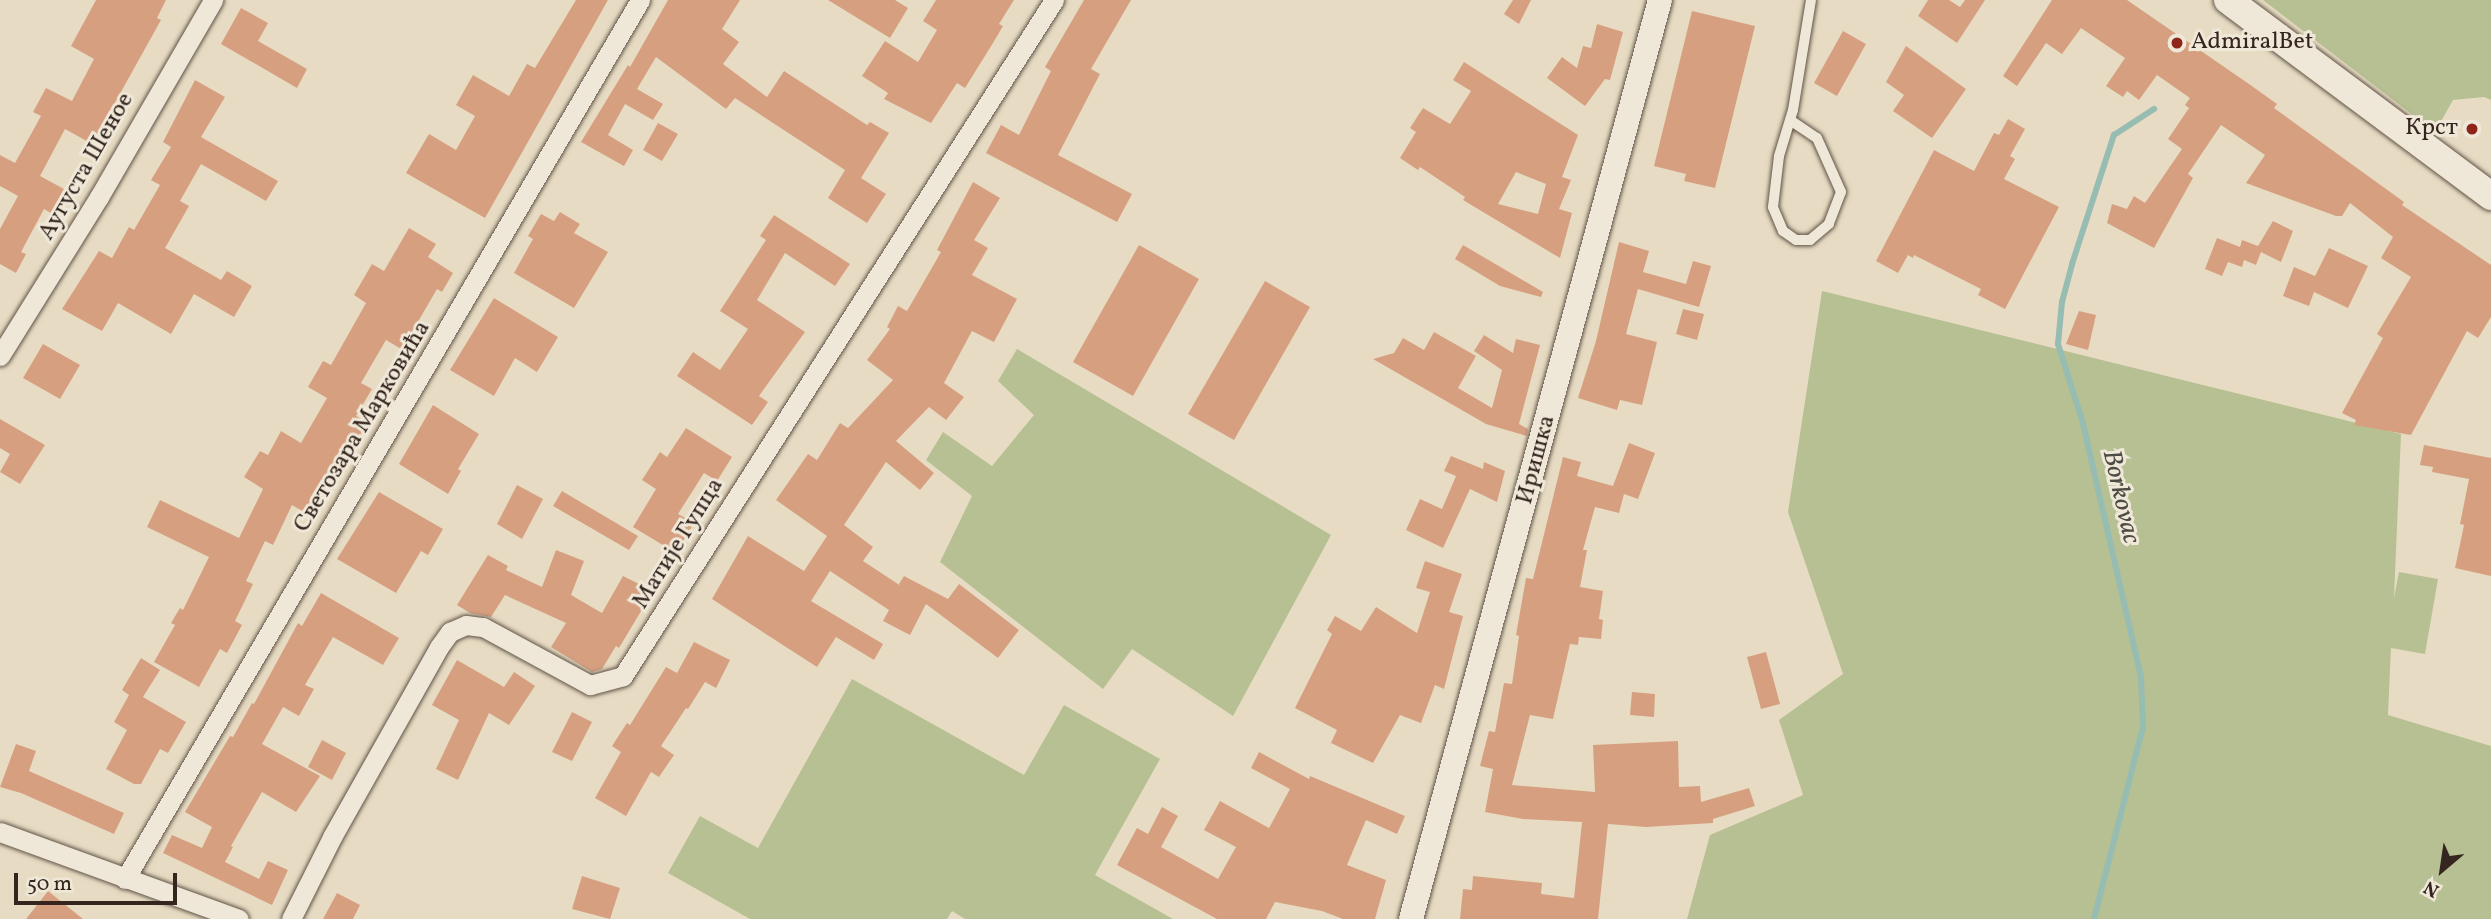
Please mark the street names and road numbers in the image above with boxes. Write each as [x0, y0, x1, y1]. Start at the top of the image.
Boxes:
street label: Аугуста Шеное [33, 88, 141, 246]
street label: Светозара Марковића [288, 316, 438, 538]
street label: Иришка [1511, 412, 1563, 508]
street label: Матије Гупца [627, 473, 731, 615]

